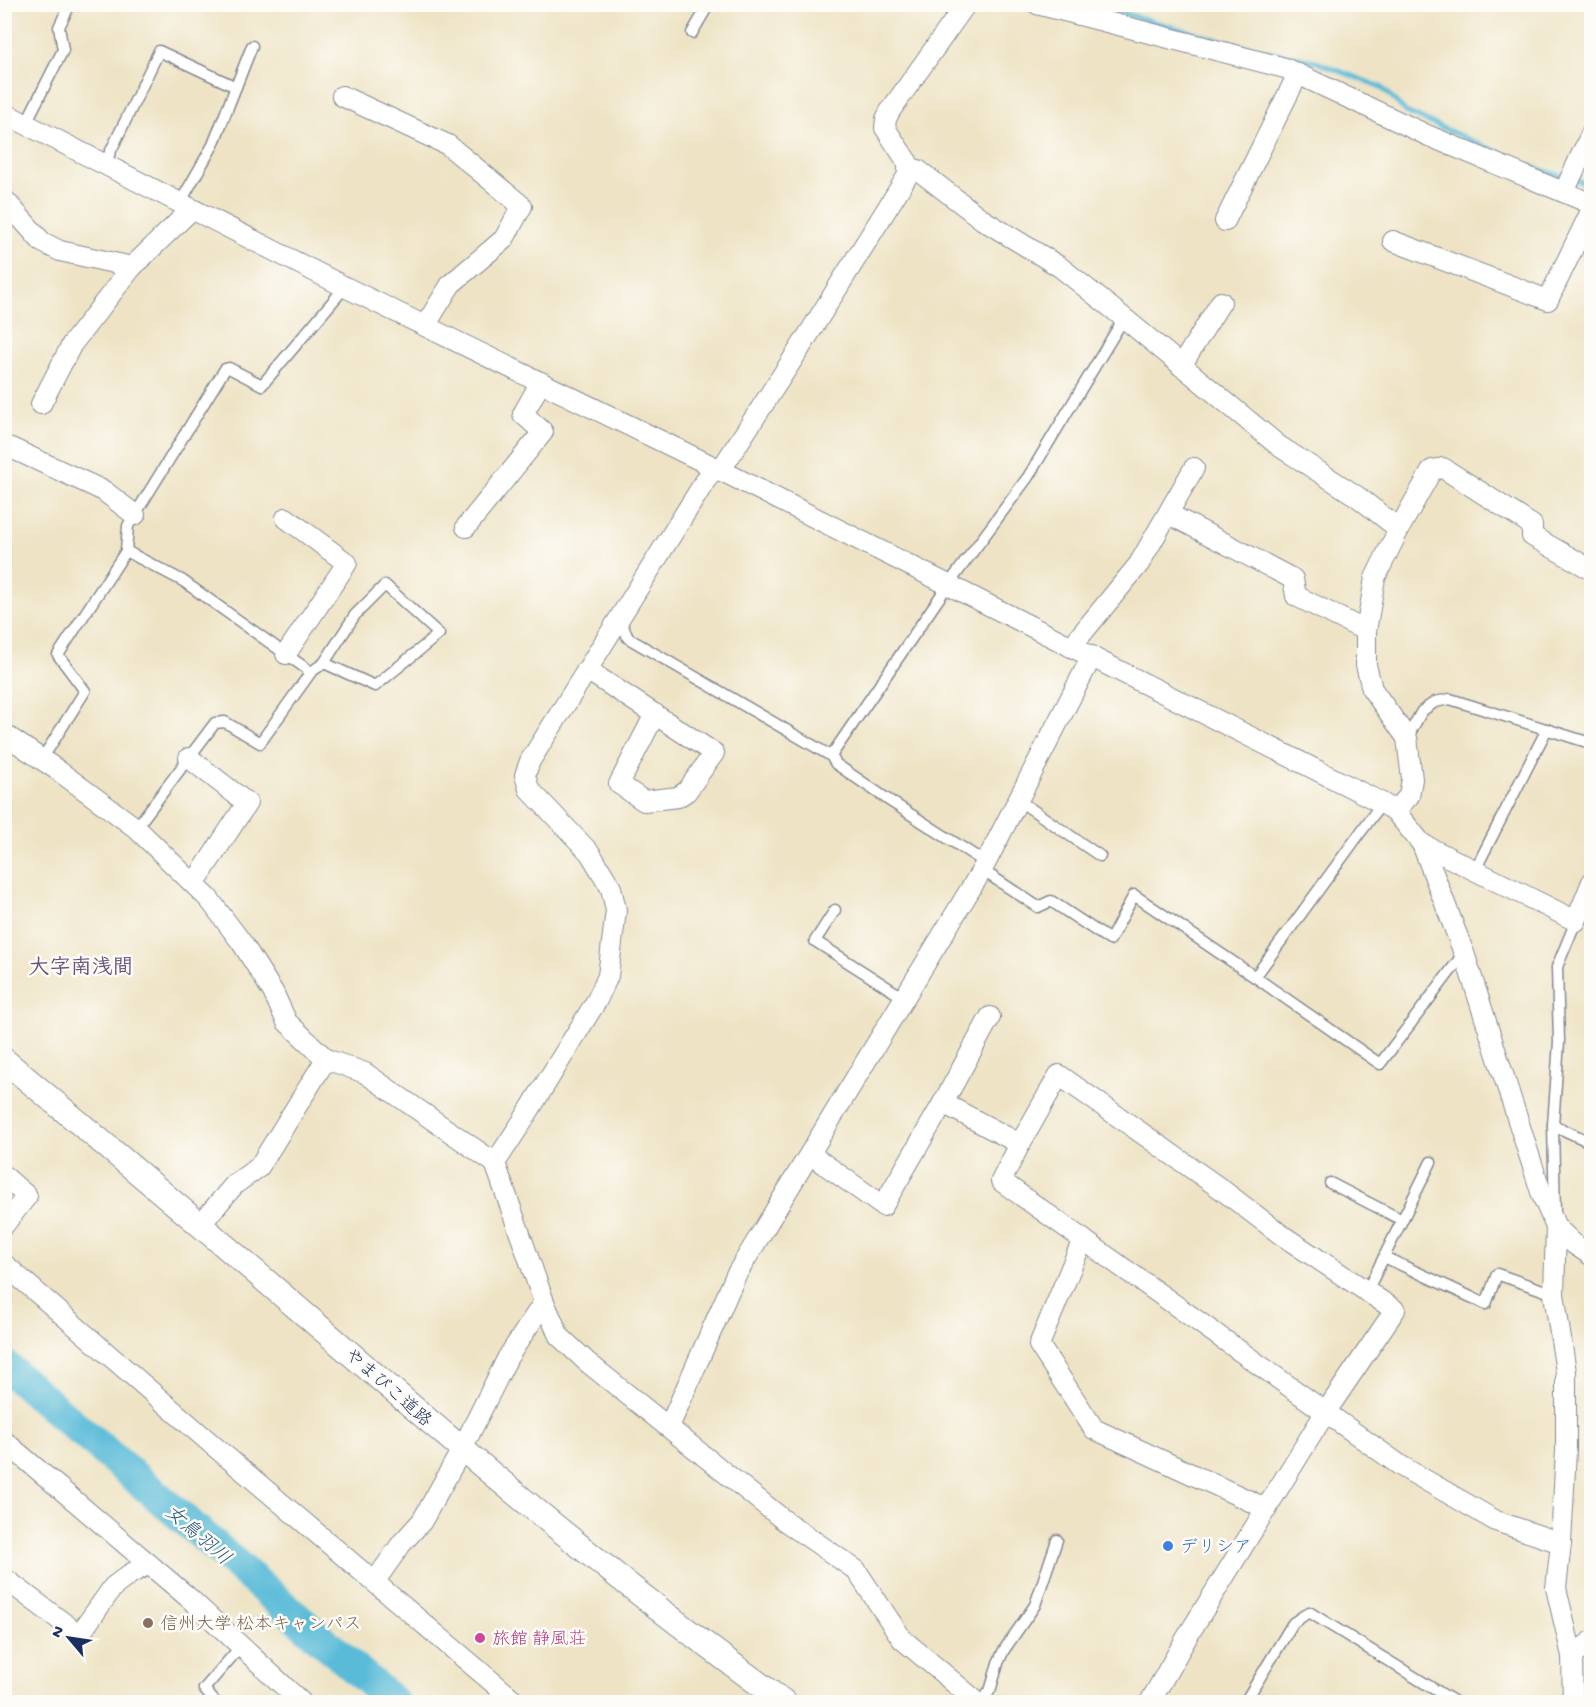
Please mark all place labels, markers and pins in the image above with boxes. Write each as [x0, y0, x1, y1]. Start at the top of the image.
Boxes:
place label: デリシア [1180, 1538, 1252, 1559]
marker: デリシア [1161, 1539, 1175, 1553]
place label: 信州大学 松本キャンパス [160, 1614, 362, 1636]
marker: 信州大学 松本キャンパス [141, 1616, 155, 1630]
place label: 旅館 静風荘 [492, 1629, 586, 1651]
marker: 旅館 静風荘 [473, 1631, 487, 1645]

